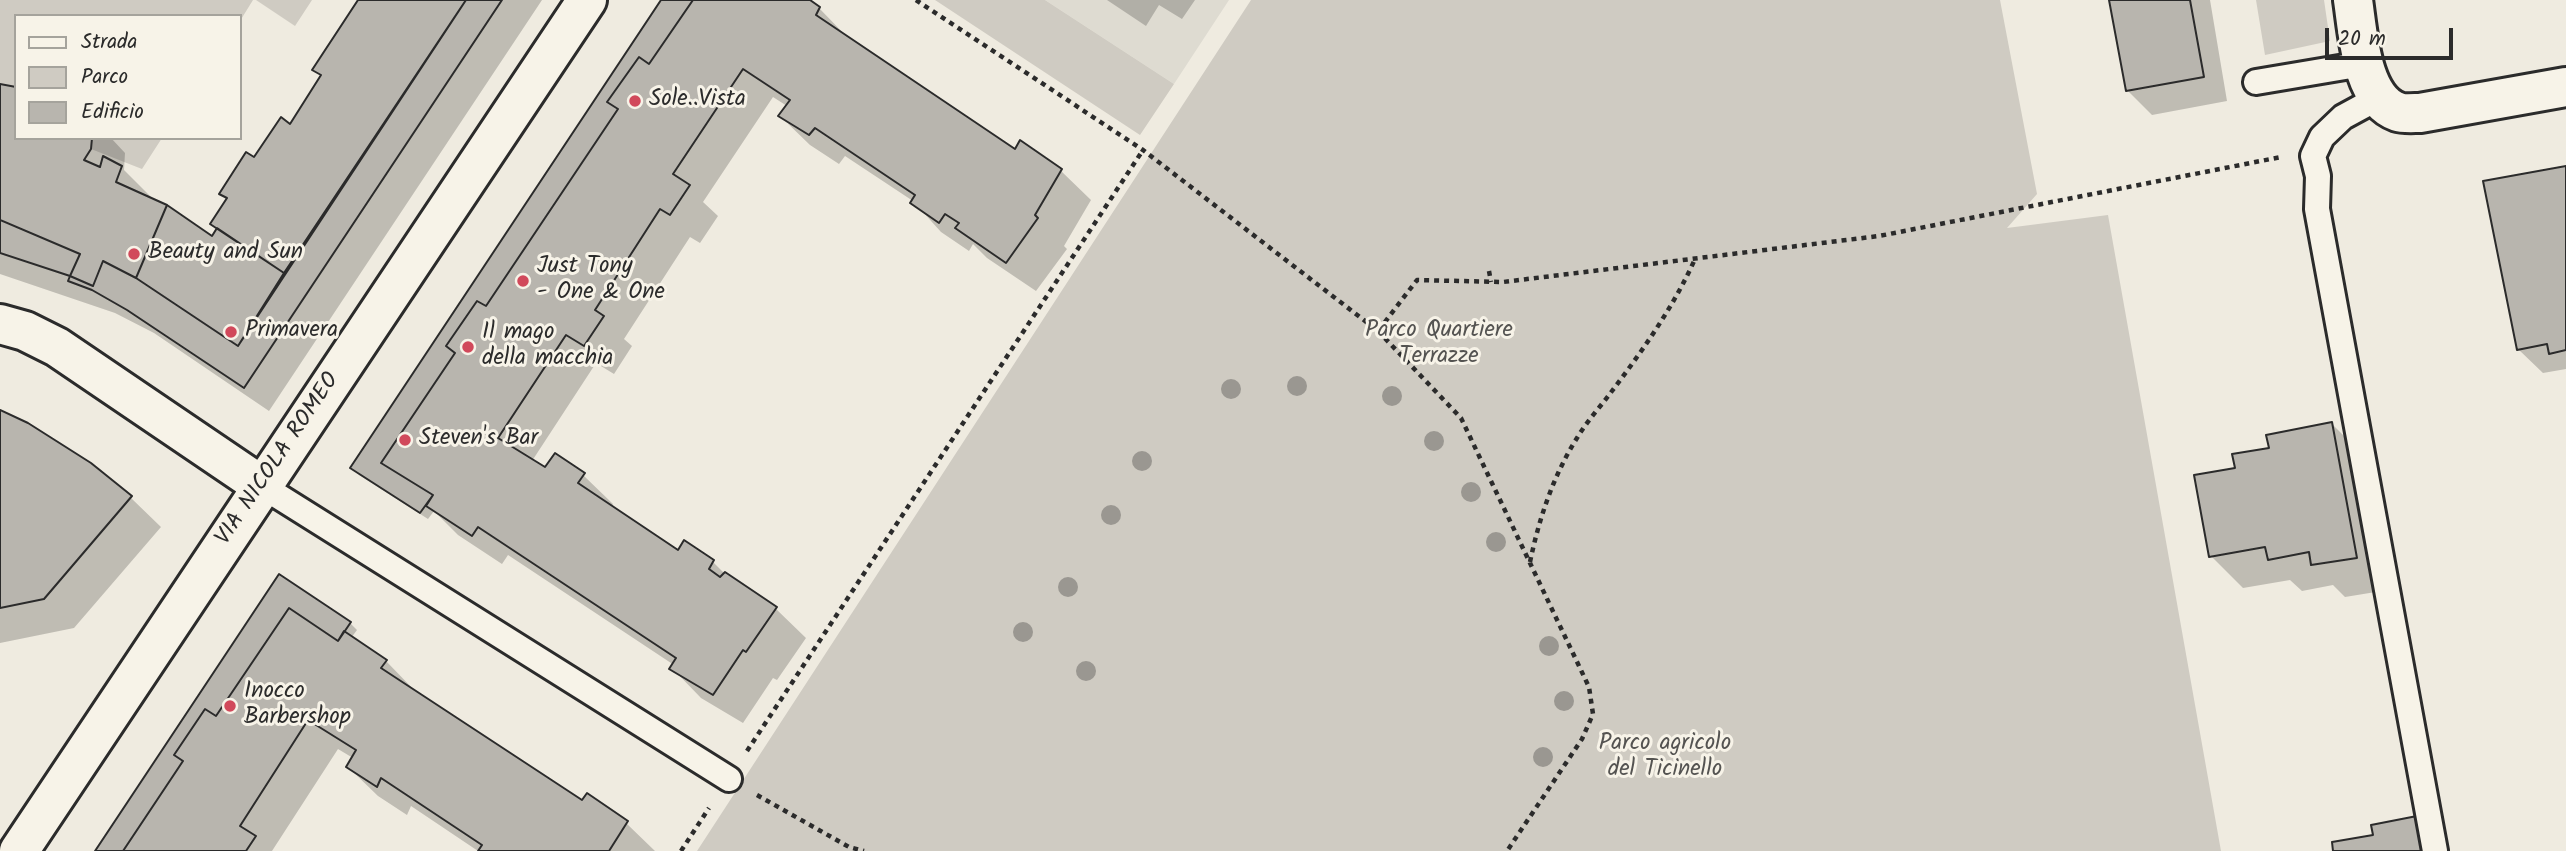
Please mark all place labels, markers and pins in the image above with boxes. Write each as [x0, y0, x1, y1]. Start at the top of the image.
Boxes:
place label: Sole..Vista [649, 87, 746, 115]
marker: Sole..Vista [627, 93, 643, 109]
place label: Beauty and Sun [148, 240, 303, 268]
marker: Beauty and Sun [126, 246, 142, 262]
place label: Just Tony - One & One [537, 254, 665, 308]
marker: Just Tony - One & One [515, 273, 531, 289]
place label: Primavera [245, 318, 338, 346]
place label: Il mago della macchia [482, 320, 613, 374]
marker: Primavera [223, 324, 239, 340]
marker: Il mago della macchia [460, 339, 476, 355]
place label: Steven's Bar [419, 426, 538, 454]
marker: Steven's Bar [397, 432, 413, 448]
place label: Inocco Barbershop [244, 679, 351, 733]
marker: Inocco Barbershop [222, 698, 238, 714]

